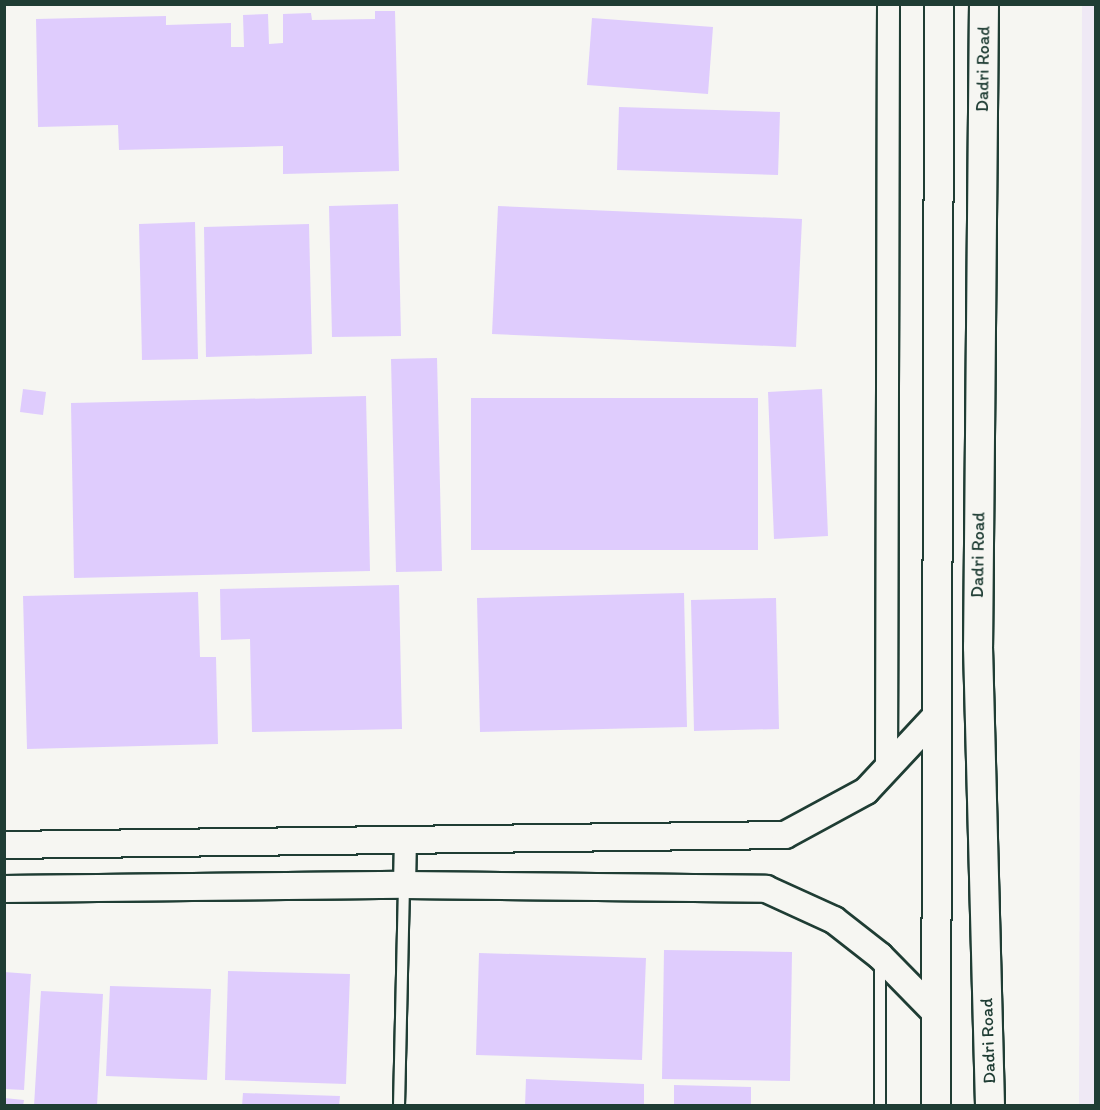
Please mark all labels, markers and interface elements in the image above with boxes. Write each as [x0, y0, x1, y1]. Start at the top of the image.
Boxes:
street label: Dadri Road [971, 26, 995, 112]
street label: Dadri Road [966, 512, 990, 598]
street label: Dadri Road [976, 998, 1000, 1084]

